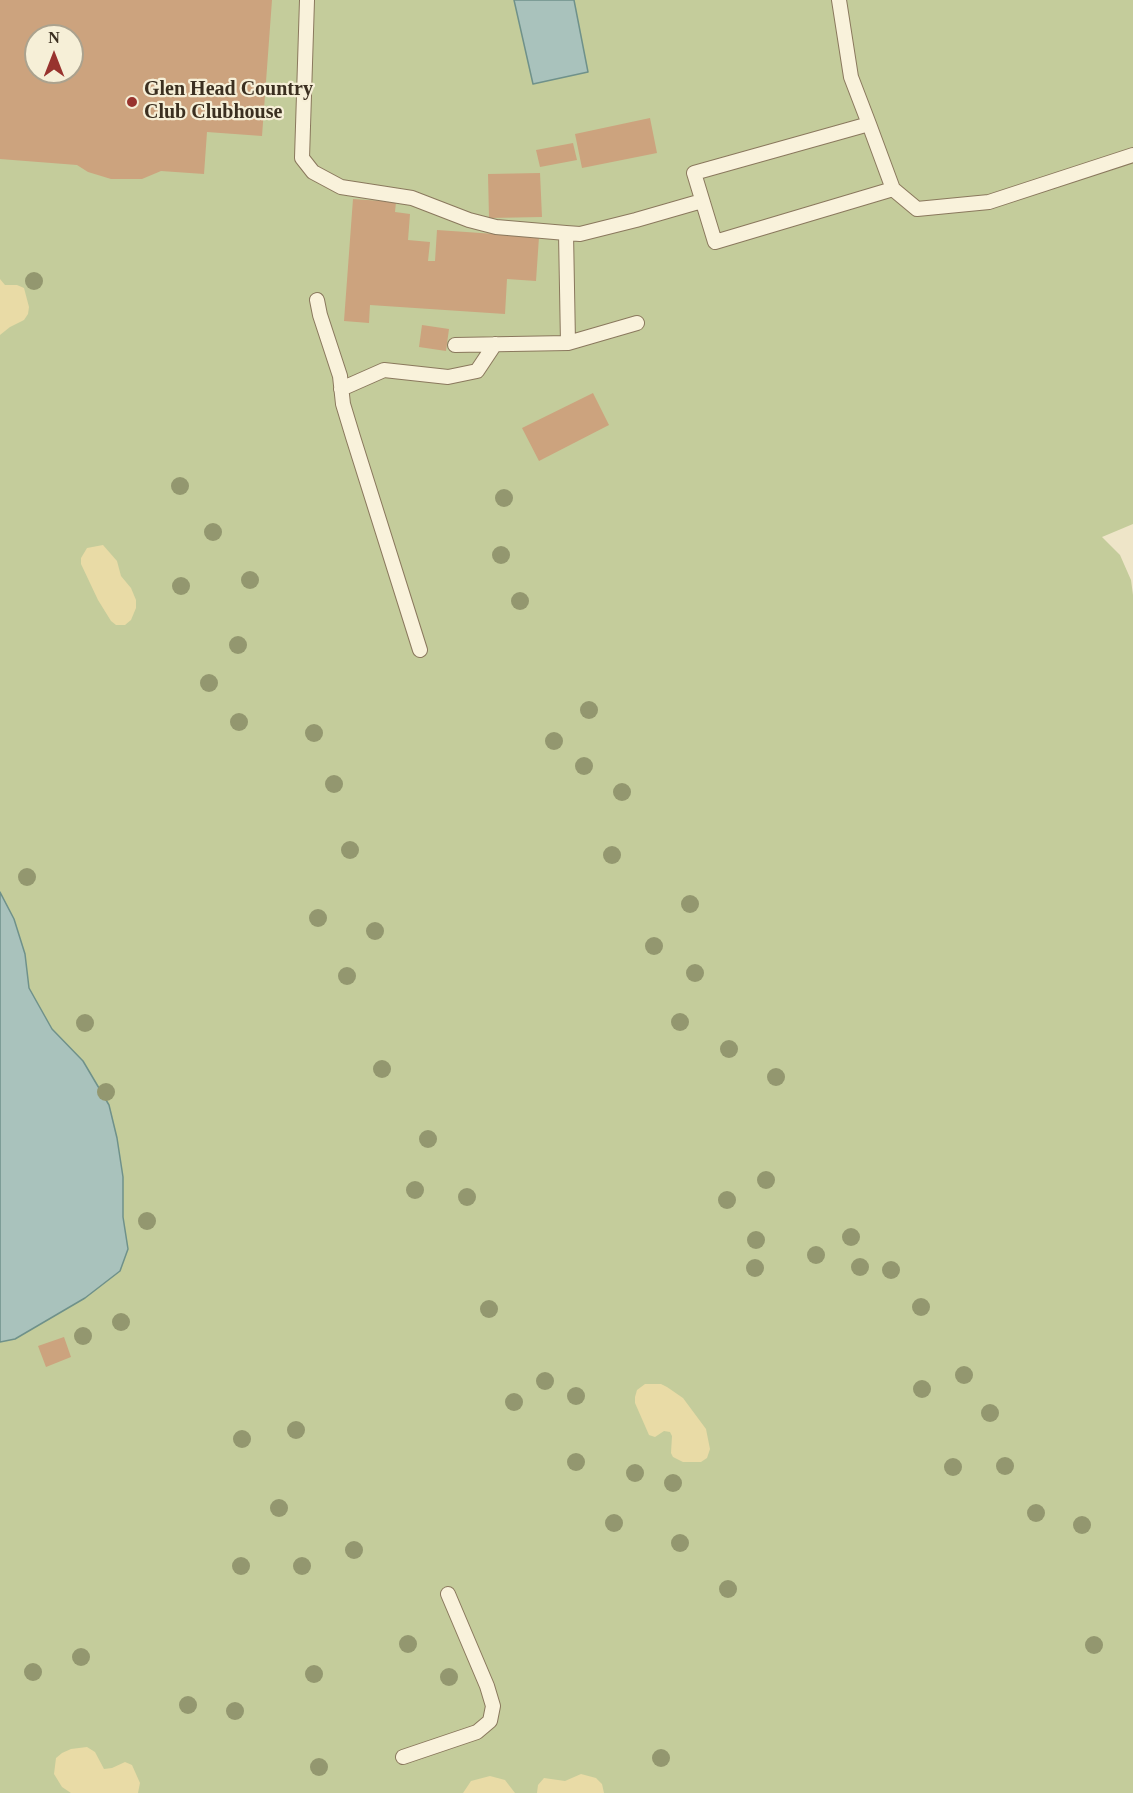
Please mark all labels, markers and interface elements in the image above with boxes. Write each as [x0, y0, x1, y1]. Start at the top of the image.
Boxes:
north arrow [24, 24, 84, 84]
text: N [48, 29, 60, 46]
place label: Glen Head Country Club Clubhouse [144, 78, 313, 125]
marker: Glen Head Country Club Clubhouse [125, 95, 139, 109]

